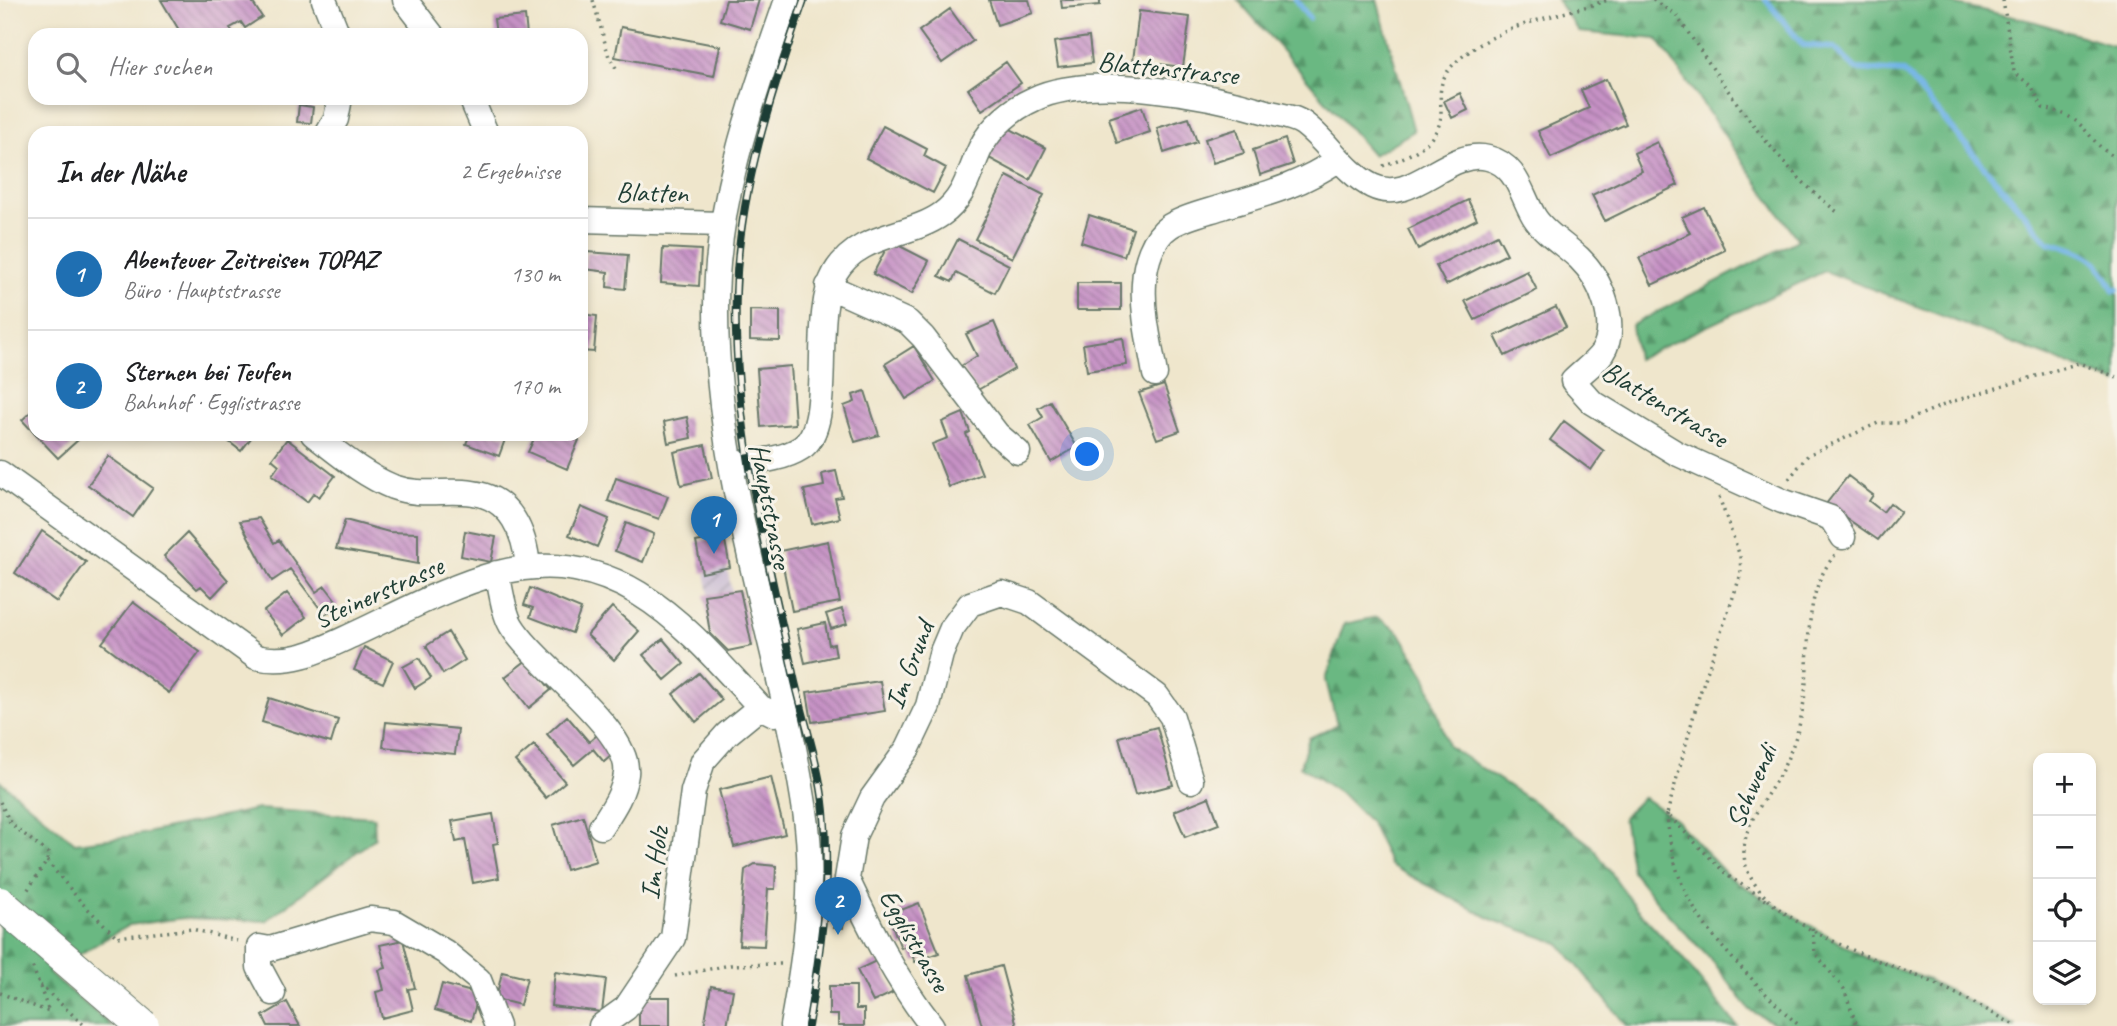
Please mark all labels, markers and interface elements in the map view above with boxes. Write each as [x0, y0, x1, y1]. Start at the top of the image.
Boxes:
search box [28, 28, 588, 105]
street label: Blattenstrasse [1096, 43, 1242, 93]
icon: search [52, 48, 90, 86]
text: Hier suchen [108, 50, 212, 83]
text: In der Nähe [56, 153, 185, 191]
text: 2 Ergebnisse [460, 157, 560, 186]
street label: Blatten [616, 174, 690, 210]
text: Abenteuer Zeitreisen TOPAZ [123, 243, 378, 276]
text: 1 [74, 260, 84, 289]
text: 130 m [511, 260, 560, 289]
text: Büro · Hauptstrasse [123, 276, 279, 305]
street label: Blattenstrasse [1596, 353, 1736, 456]
text: Sternen bei Teufen [123, 355, 291, 388]
text: 2 [74, 372, 84, 401]
text: 170 m [511, 372, 560, 401]
text: Bahnhof · Egglistrasse [123, 388, 300, 417]
your location [1070, 437, 1104, 471]
street label: Hauptstrasse [742, 440, 801, 573]
pin: 1 [691, 496, 737, 554]
street label: Steinerstrasse [307, 547, 450, 636]
street label: Im Grund [876, 612, 943, 714]
street label: Schwendi [1717, 735, 1786, 833]
map controls [2033, 753, 2096, 1005]
button: + [2033, 753, 2096, 816]
button: − [2033, 816, 2096, 879]
street label: Im Holz [632, 822, 677, 902]
pin: 2 [815, 877, 861, 935]
button: locate [2033, 879, 2096, 942]
street label: Egglistrasse [872, 882, 959, 999]
button: layers [2033, 942, 2096, 1005]

